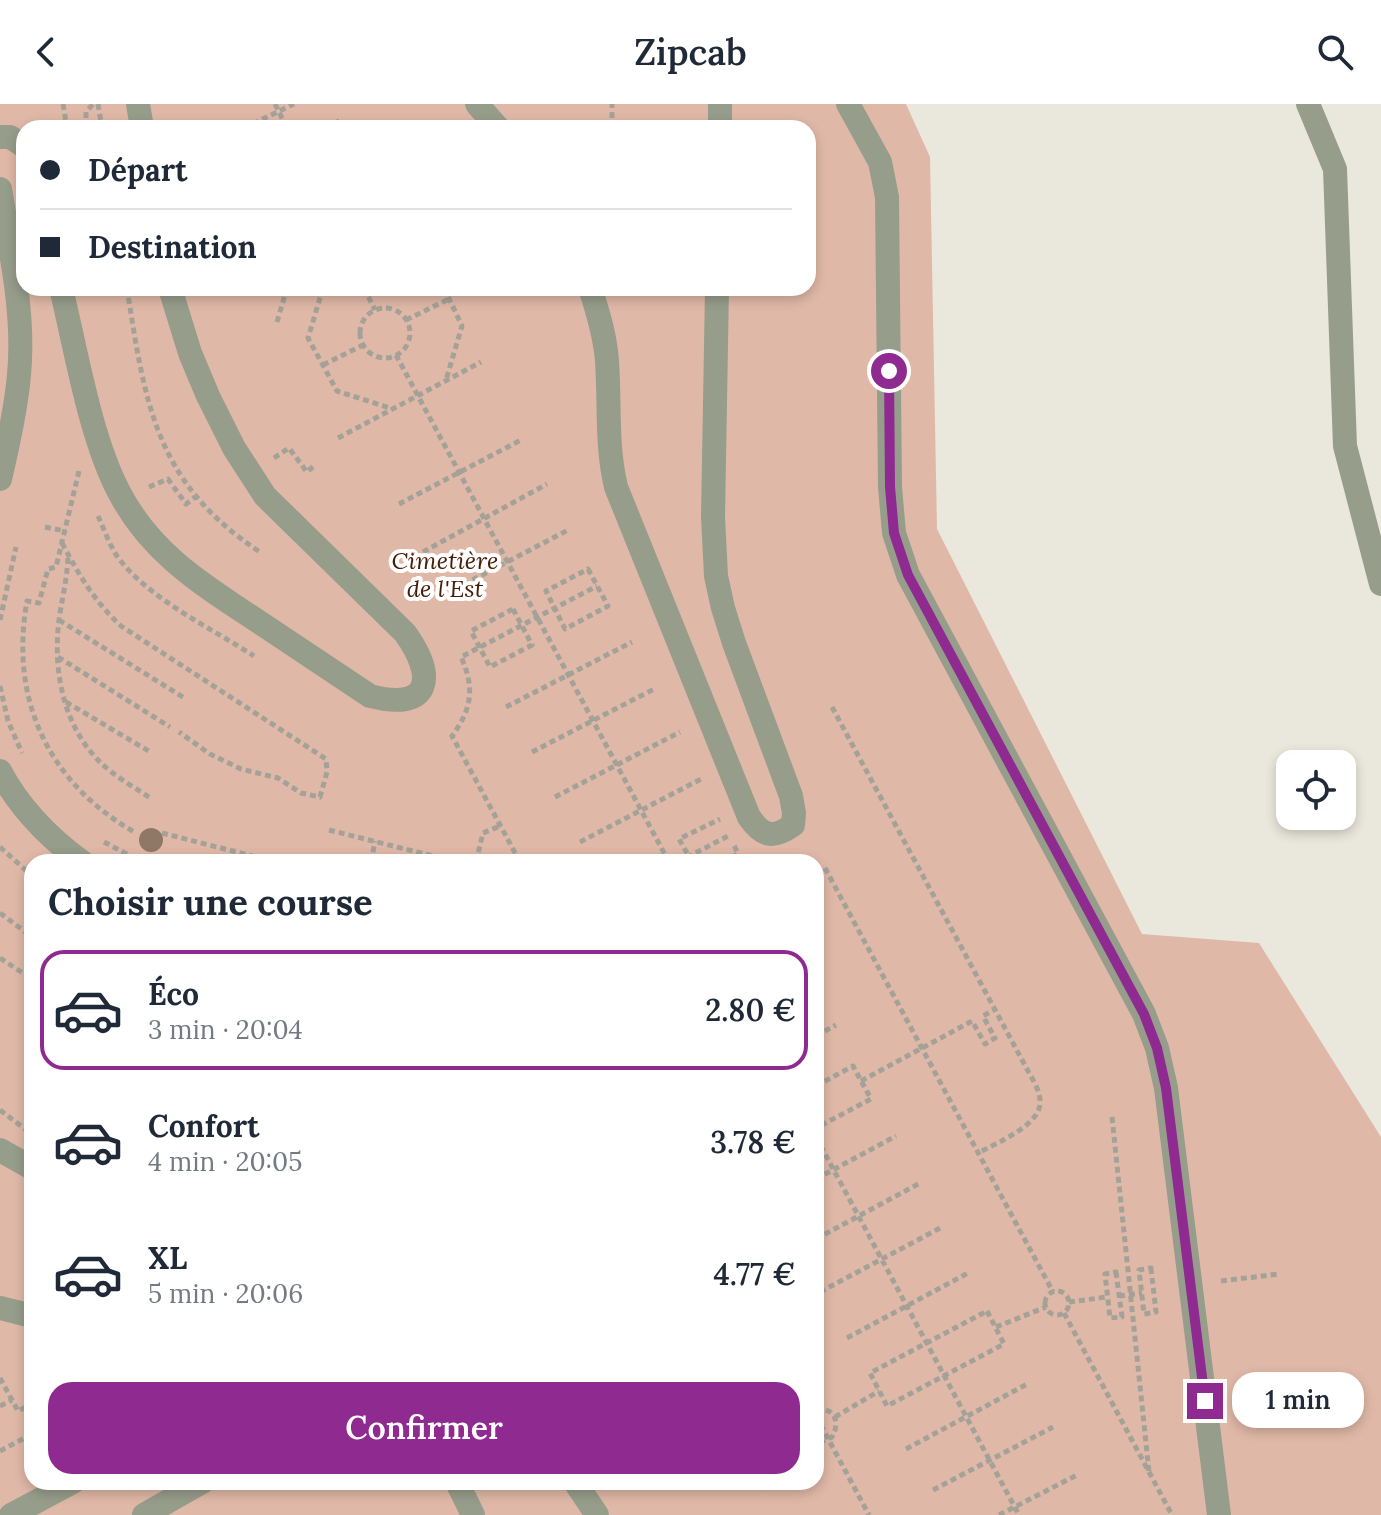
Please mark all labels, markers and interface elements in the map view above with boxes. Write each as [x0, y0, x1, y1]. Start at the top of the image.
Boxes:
text: Zipcab [634, 29, 747, 75]
icon: back [24, 30, 68, 74]
icon: search [1313, 30, 1357, 74]
text: Départ [88, 151, 187, 189]
text: Destination [88, 228, 257, 266]
route start [871, 353, 907, 389]
park label: Cimetière de l'Est [392, 545, 498, 604]
map controls [1276, 750, 1356, 830]
button: locate [1276, 750, 1356, 830]
text: Choisir une course [48, 879, 373, 925]
icon: car [52, 974, 124, 1046]
text: Éco [148, 975, 199, 1013]
text: 2.80 € [705, 991, 796, 1029]
text: 3 min · 20:04 [148, 1013, 303, 1046]
icon: car [52, 1106, 124, 1178]
text: Confort [148, 1107, 259, 1145]
text: 3.78 € [710, 1123, 796, 1161]
text: 4 min · 20:05 [148, 1145, 302, 1178]
icon: car [52, 1238, 124, 1310]
text: XL [148, 1239, 187, 1277]
text: 4.77 € [714, 1255, 796, 1293]
text: 5 min · 20:06 [148, 1277, 303, 1310]
callout: 1 min [1233, 1373, 1365, 1429]
button: Confirmer [48, 1382, 800, 1474]
route end [1187, 1383, 1223, 1419]
text: 1 min [1265, 1383, 1331, 1416]

